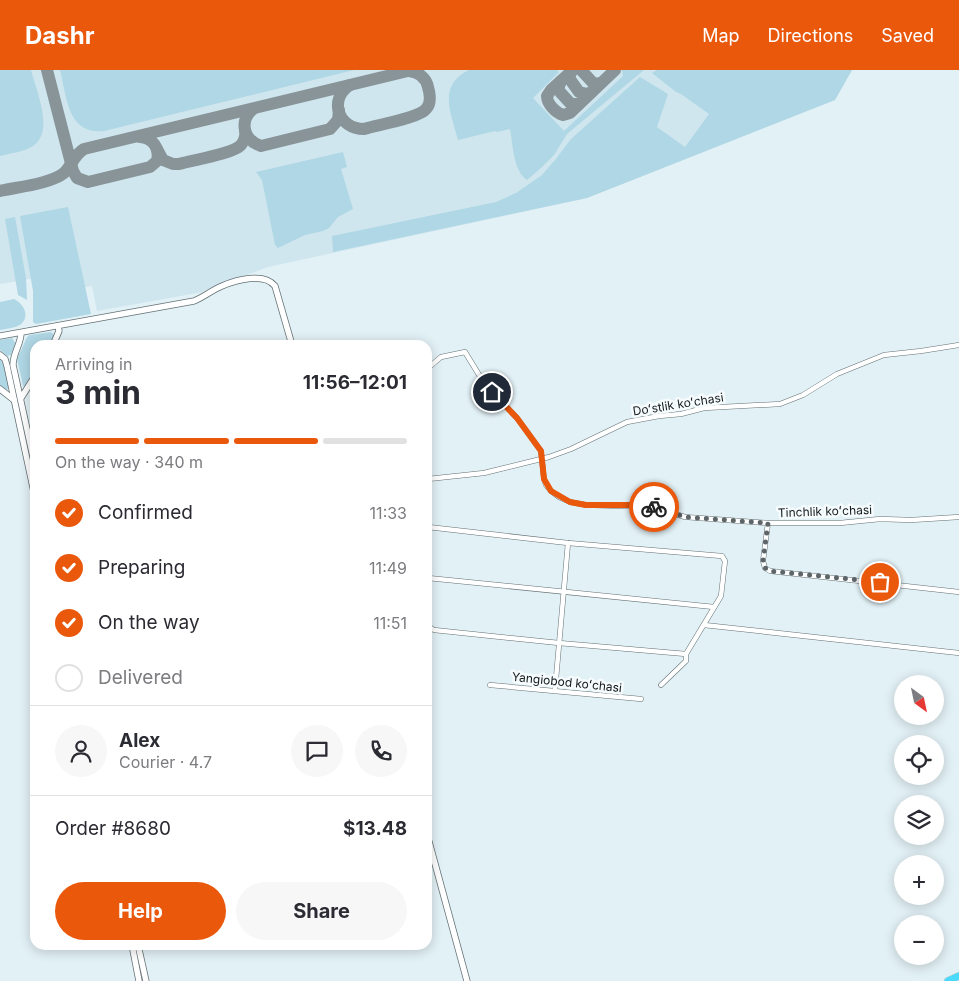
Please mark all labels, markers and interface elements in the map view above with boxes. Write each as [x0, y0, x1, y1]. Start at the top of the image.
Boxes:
text: Dashr [25, 21, 94, 50]
text: Map [702, 25, 740, 46]
text: Directions [768, 25, 853, 46]
text: Saved [881, 25, 934, 46]
text: Arriving in [55, 354, 132, 374]
text: 11:56–12:01 [303, 371, 407, 394]
pin [471, 371, 513, 413]
text: 3 min [55, 373, 141, 412]
icon: home [478, 378, 506, 406]
street label: Doʻstlik koʻchasi [632, 389, 725, 419]
text: On the way · 340 m [55, 452, 203, 472]
courier [629, 482, 679, 532]
icon: bike [640, 493, 668, 521]
icon: check [55, 499, 83, 527]
text: Confirmed [98, 501, 193, 524]
street label: Tinchlik koʻchasi [778, 502, 872, 520]
text: 11:33 [370, 503, 407, 523]
icon: check [55, 554, 83, 582]
text: Preparing [98, 556, 185, 579]
text: 11:49 [369, 558, 407, 578]
pin [859, 561, 901, 603]
icon: bag [866, 568, 894, 596]
icon: check [55, 609, 83, 637]
text: On the way [98, 611, 200, 634]
text: 11:51 [373, 613, 407, 633]
text: Delivered [98, 666, 183, 689]
street label: Yangiobod koʻchasi [511, 669, 623, 695]
north arrow [894, 675, 944, 725]
map controls [894, 675, 944, 965]
button: person [55, 725, 107, 777]
button: chat [291, 725, 343, 777]
button: phone [355, 725, 407, 777]
text: Alex [119, 729, 160, 752]
button: locate [894, 735, 944, 785]
text: Courier · 4.7 [119, 752, 212, 772]
button: layers [894, 795, 944, 845]
text: Order #8680 [55, 817, 171, 840]
text: $13.48 [343, 817, 407, 840]
button: + [894, 855, 944, 905]
button: Help [55, 882, 226, 940]
button: Share [236, 882, 407, 940]
button: − [894, 915, 944, 965]

